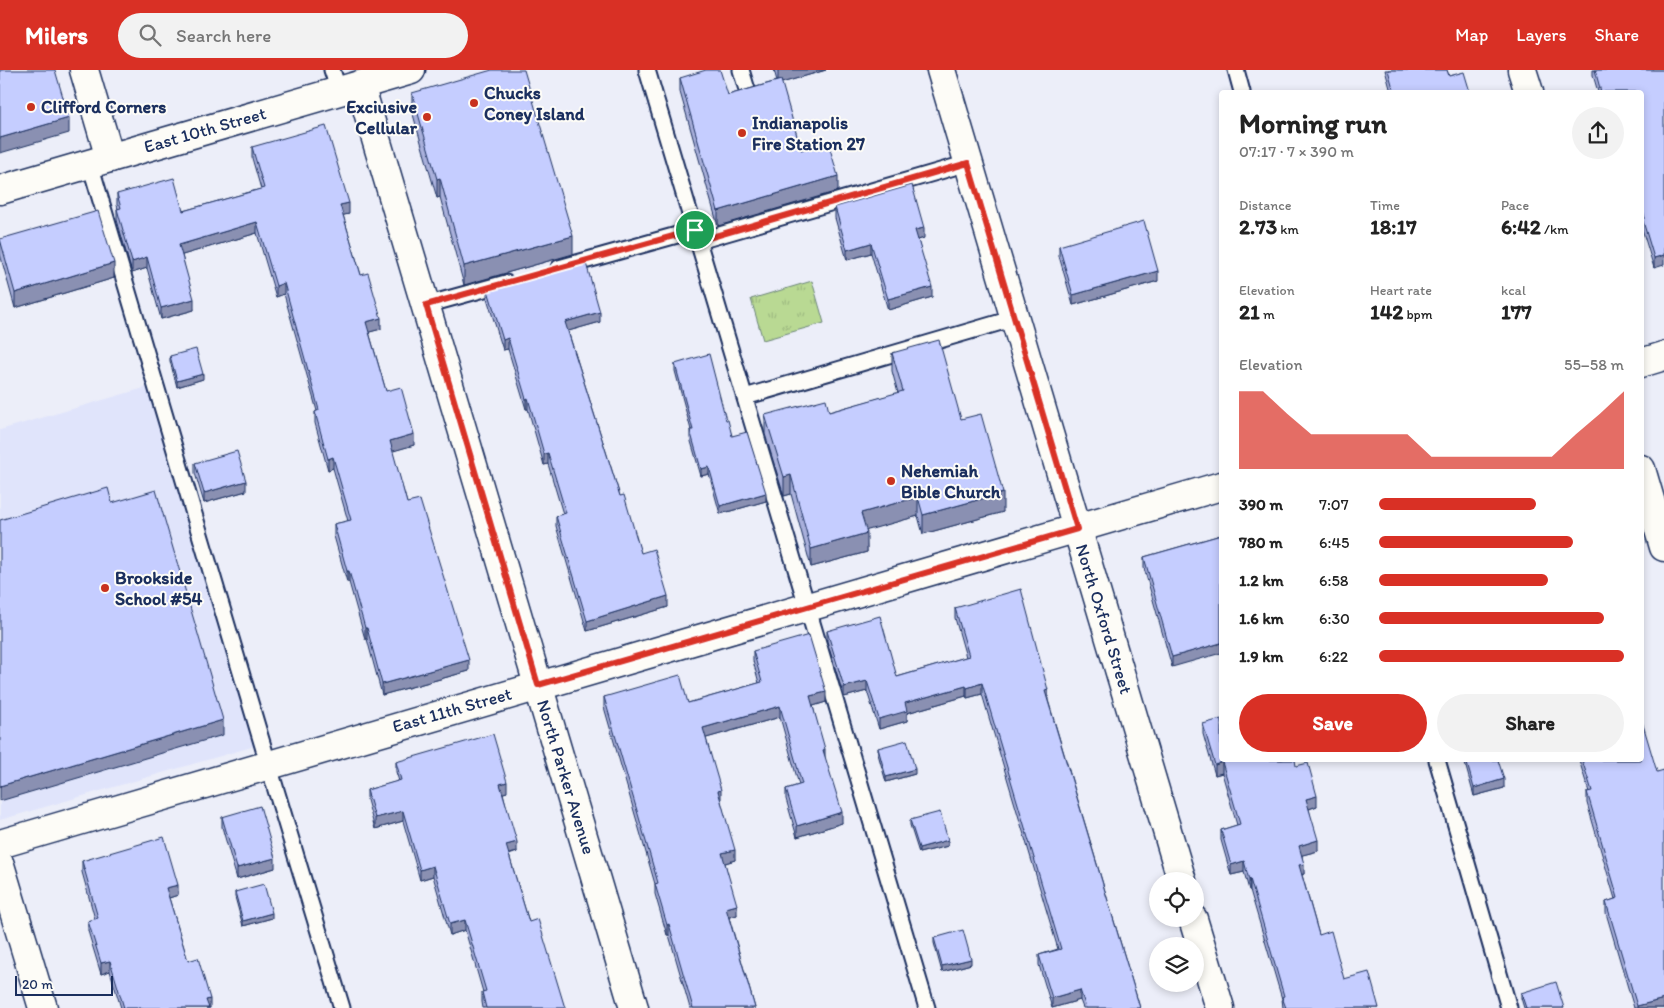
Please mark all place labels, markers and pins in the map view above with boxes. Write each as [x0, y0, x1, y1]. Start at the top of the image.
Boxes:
place label: Chucks Coney Island [484, 82, 585, 125]
place label: Clifford Corners [41, 96, 166, 118]
place label: Exciusive Cellular [346, 96, 418, 139]
marker: Chucks Coney Island [468, 97, 480, 109]
marker: Clifford Corners [25, 101, 37, 113]
marker: Exciusive Cellular [421, 111, 433, 123]
place label: Indianapolis Fire Station 27 [752, 112, 865, 155]
marker: Indianapolis Fire Station 27 [736, 127, 748, 139]
pin [674, 209, 716, 251]
place label: Nehemiah Bible Church [901, 460, 1001, 503]
marker: Nehemiah Bible Church [885, 475, 897, 487]
place label: Brookside School #54 [115, 567, 202, 610]
marker: Brookside School #54 [99, 582, 111, 594]

